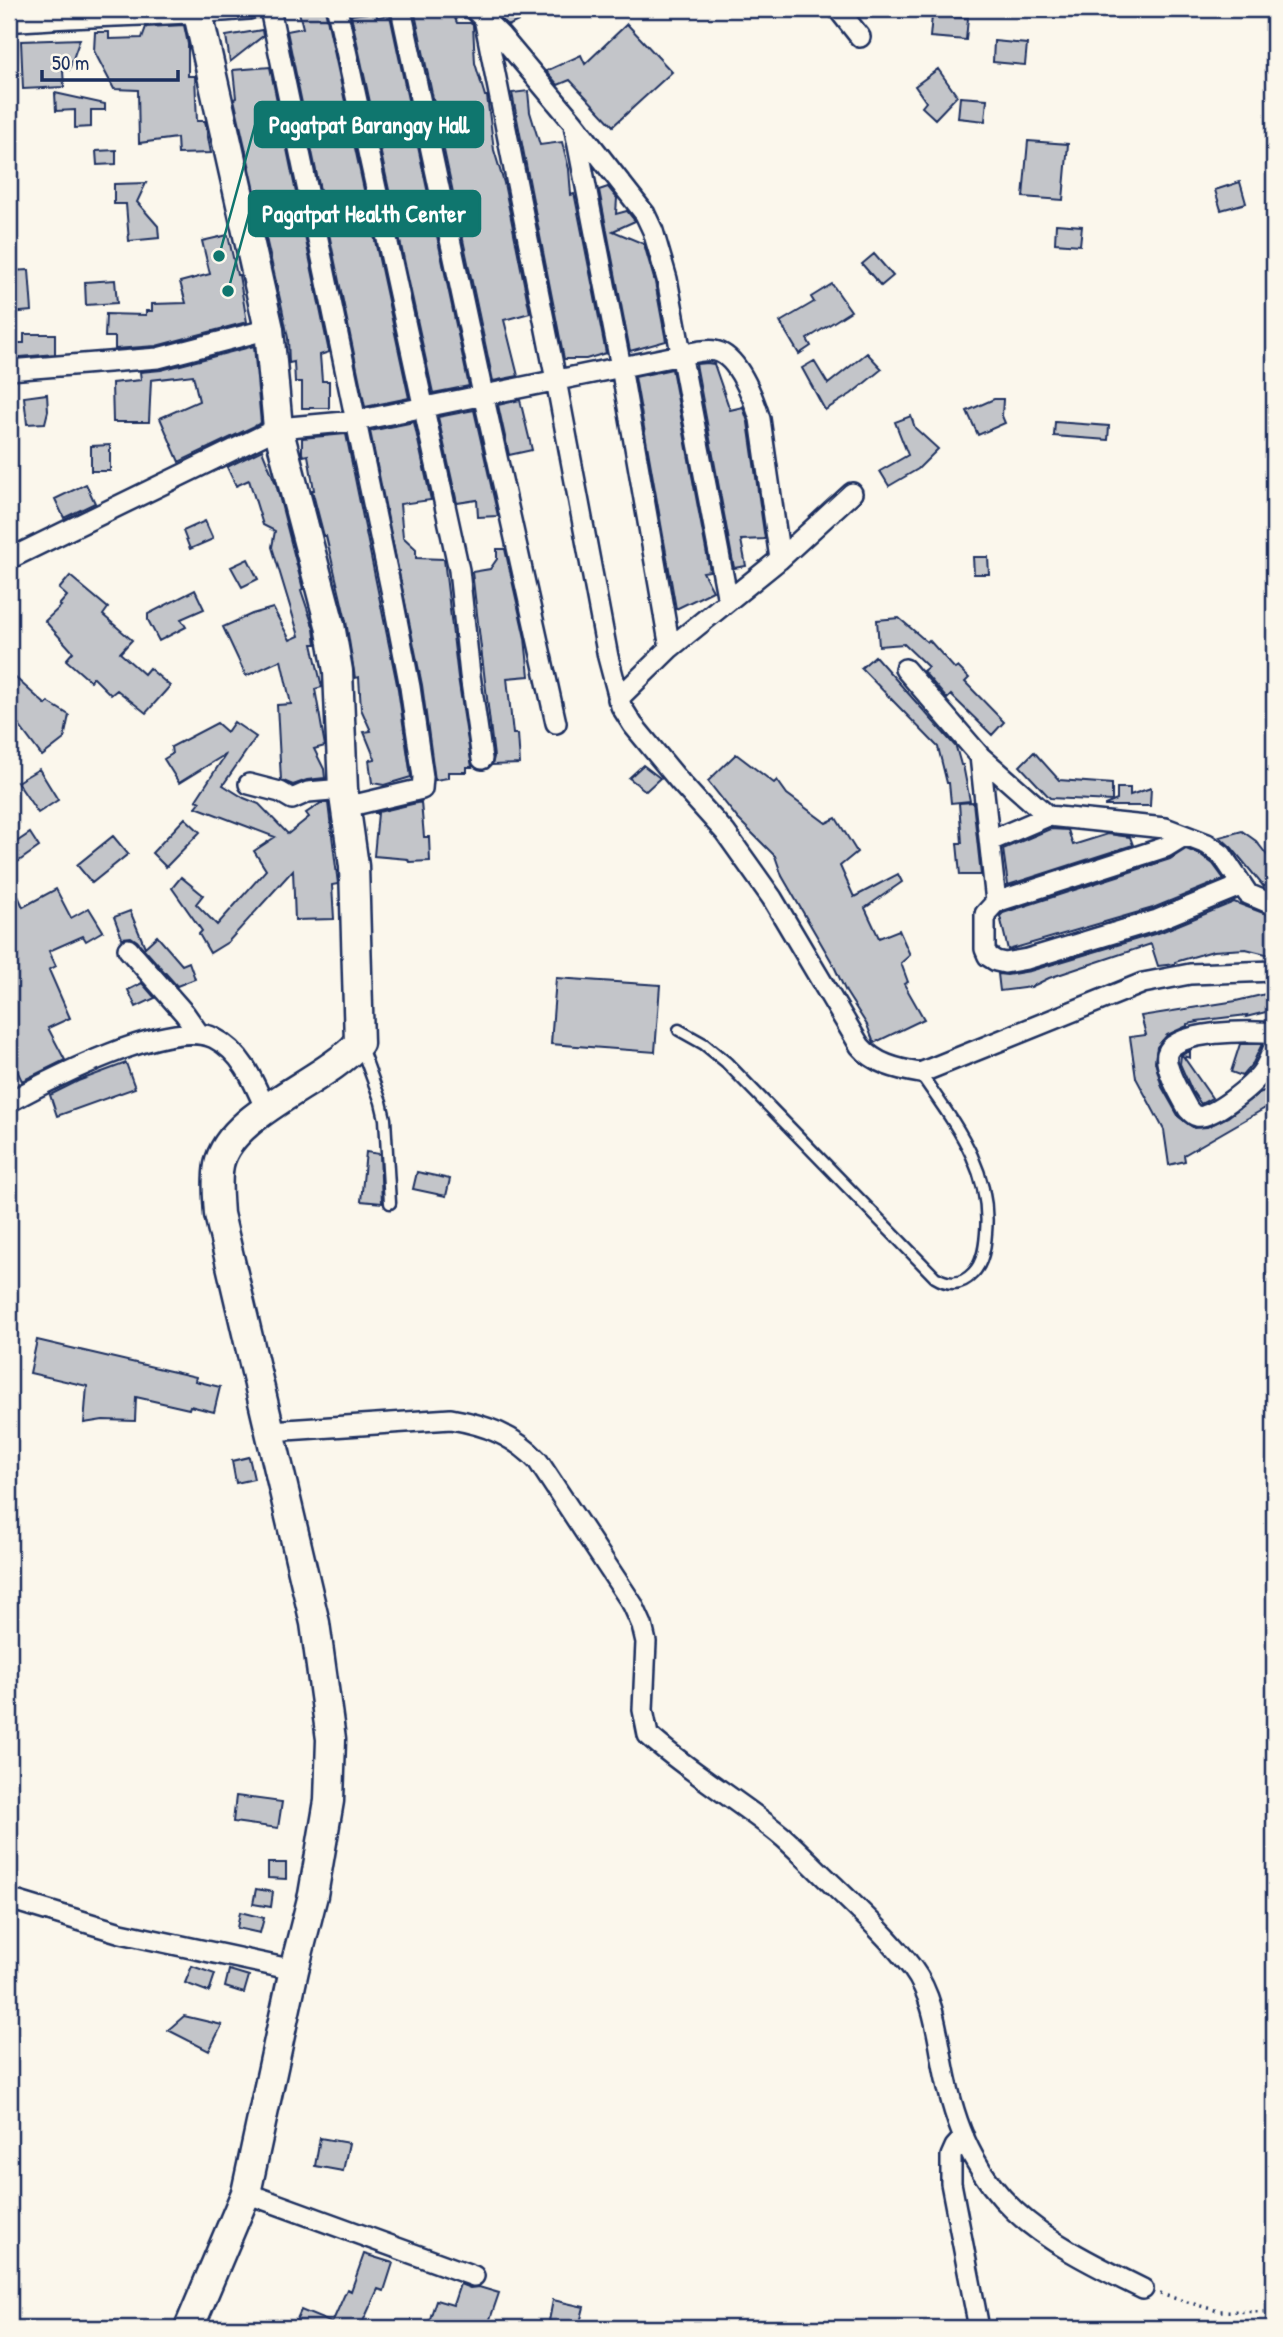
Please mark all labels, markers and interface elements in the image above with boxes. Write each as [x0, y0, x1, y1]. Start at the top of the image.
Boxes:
scale bar [42, 38, 178, 82]
text: 50 m [52, 48, 89, 77]
callout: Pagatpat Barangay Hall [255, 102, 483, 147]
text: Pagatpat Barangay Hall [269, 108, 470, 141]
callout: Pagatpat Health Center [249, 191, 480, 236]
text: Pagatpat Health Center [262, 197, 467, 230]

